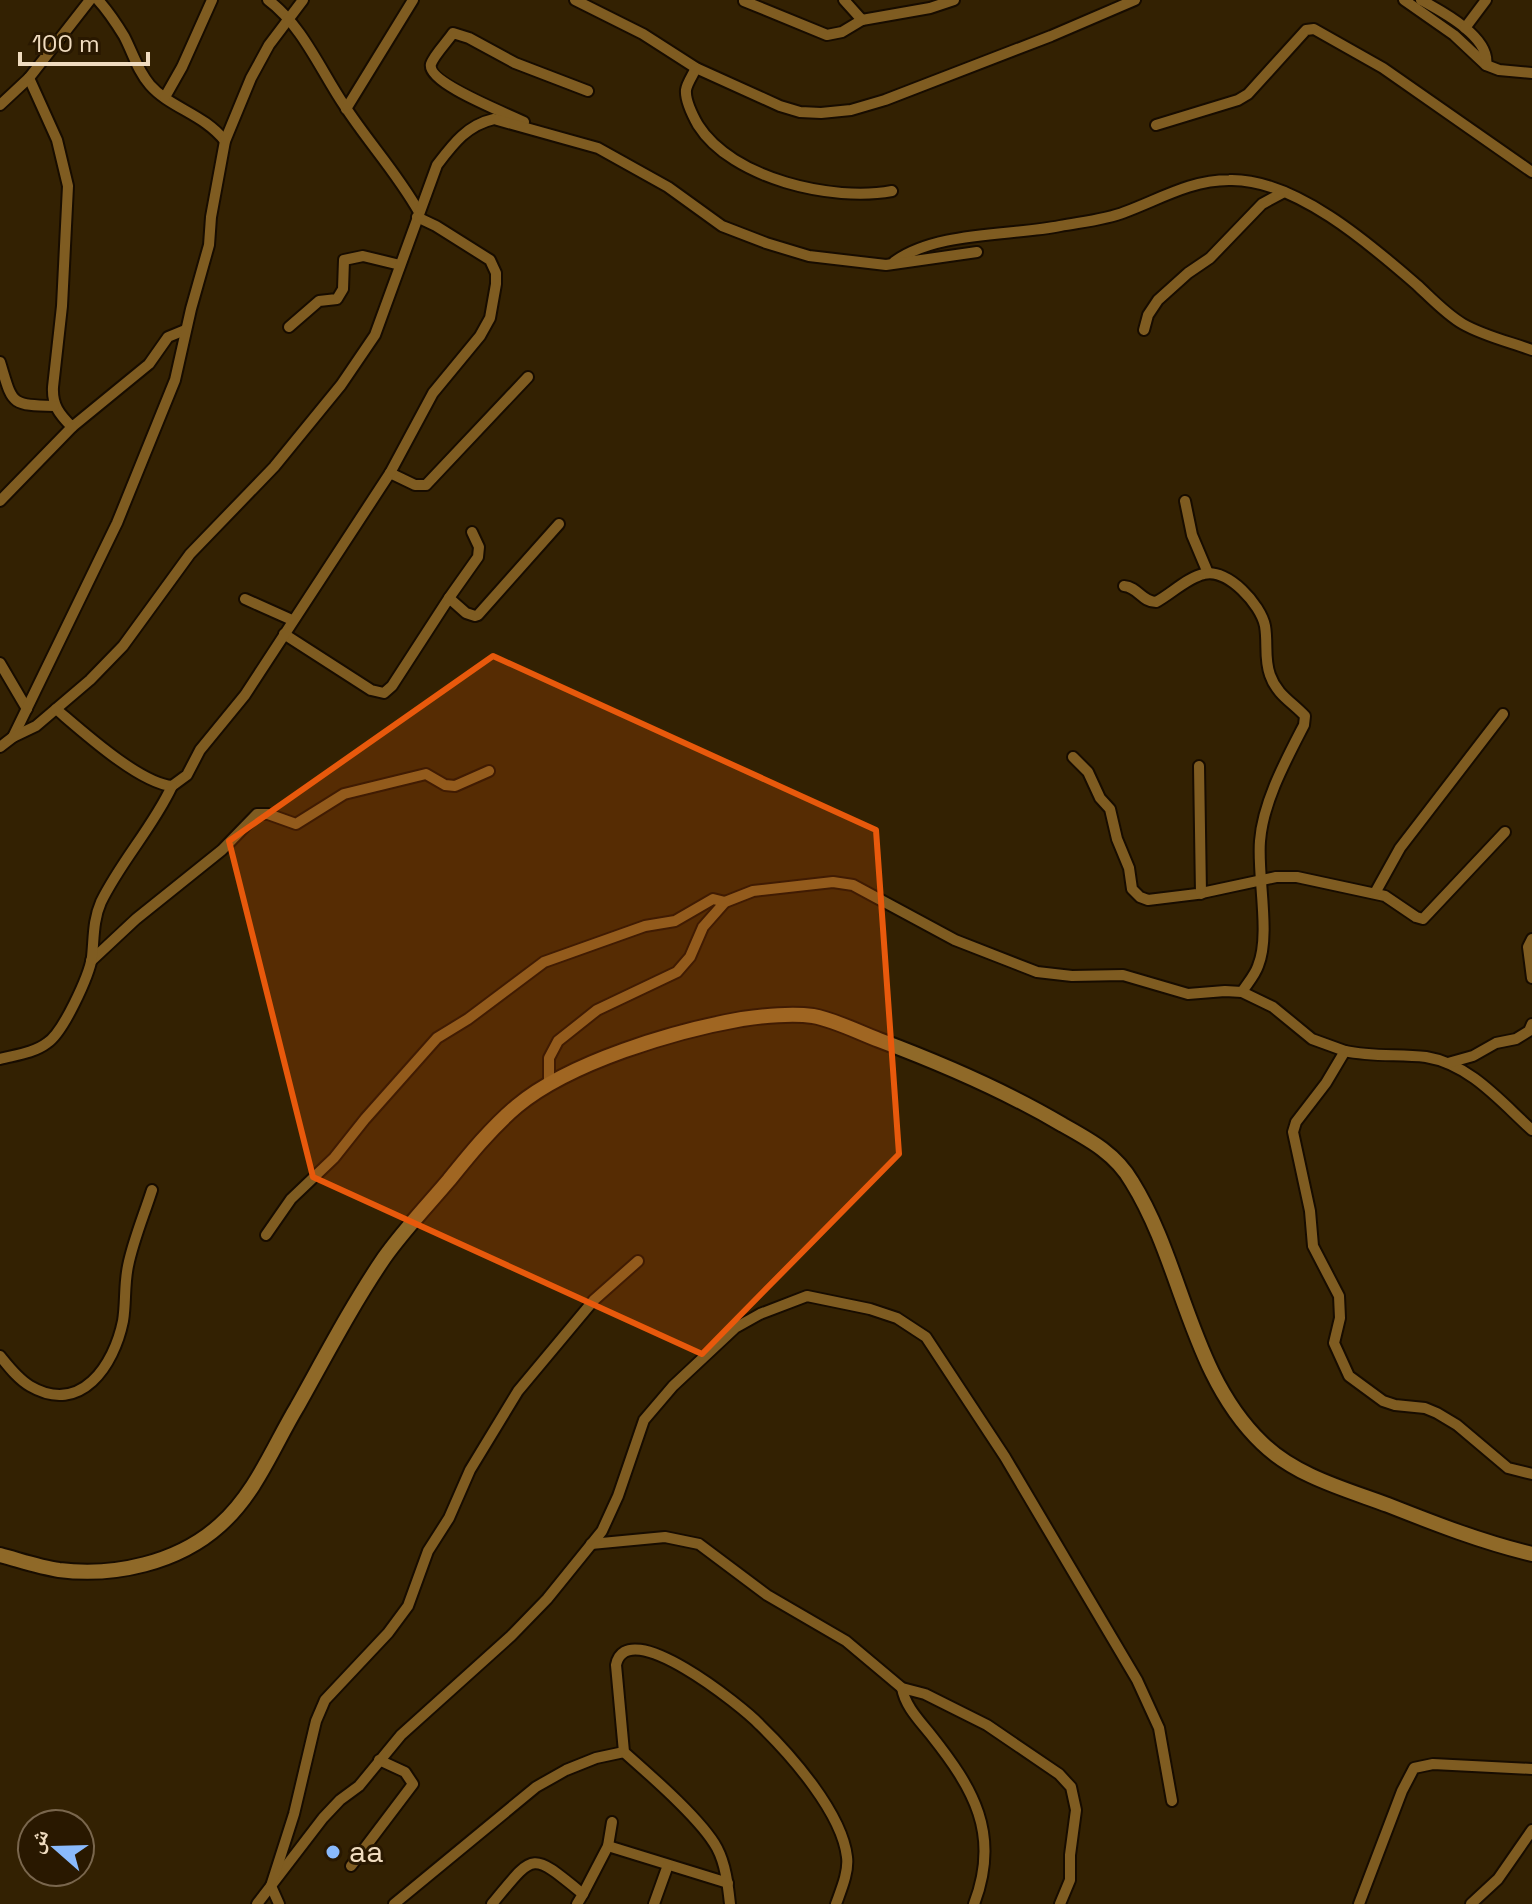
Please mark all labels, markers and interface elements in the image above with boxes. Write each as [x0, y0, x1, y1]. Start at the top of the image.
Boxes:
scale bar [20, 16, 148, 66]
text: 100 m [32, 28, 100, 59]
north arrow [16, 1808, 96, 1888]
text: ش [20, 1825, 54, 1857]
place label: aa [349, 1832, 384, 1871]
marker: aa [324, 1843, 342, 1861]

